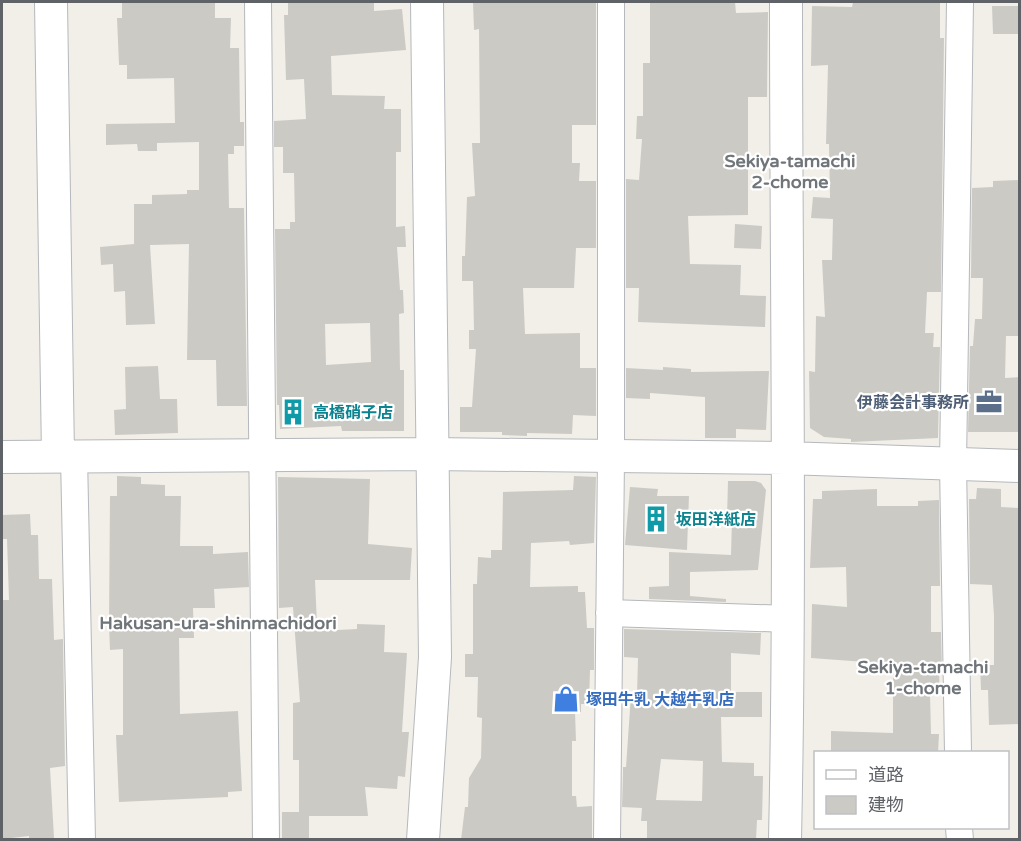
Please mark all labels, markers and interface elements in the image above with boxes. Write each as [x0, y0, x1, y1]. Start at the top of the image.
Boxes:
district label: Sekiya-tamachi 2-chome [724, 150, 856, 193]
office icon: 伊藤会計事務所 [974, 387, 1004, 417]
place label: 伊藤会計事務所 [856, 393, 969, 413]
building icon: 高橋硝子店 [278, 397, 308, 427]
place label: 高橋硝子店 [313, 403, 393, 423]
building icon: 坂田洋紙店 [641, 504, 671, 534]
place label: 坂田洋紙店 [676, 510, 756, 530]
district label: Hakusan-ura-shinmachidori [99, 612, 337, 634]
district label: Sekiya-tamachi 1-chome [857, 656, 989, 699]
shop icon: 塚田牛乳 大越牛乳店 [551, 684, 581, 714]
place label: 塚田牛乳 大越牛乳店 [586, 690, 734, 710]
legend [814, 751, 1009, 829]
text: 道路 [868, 764, 904, 786]
text: 建物 [868, 794, 904, 816]

